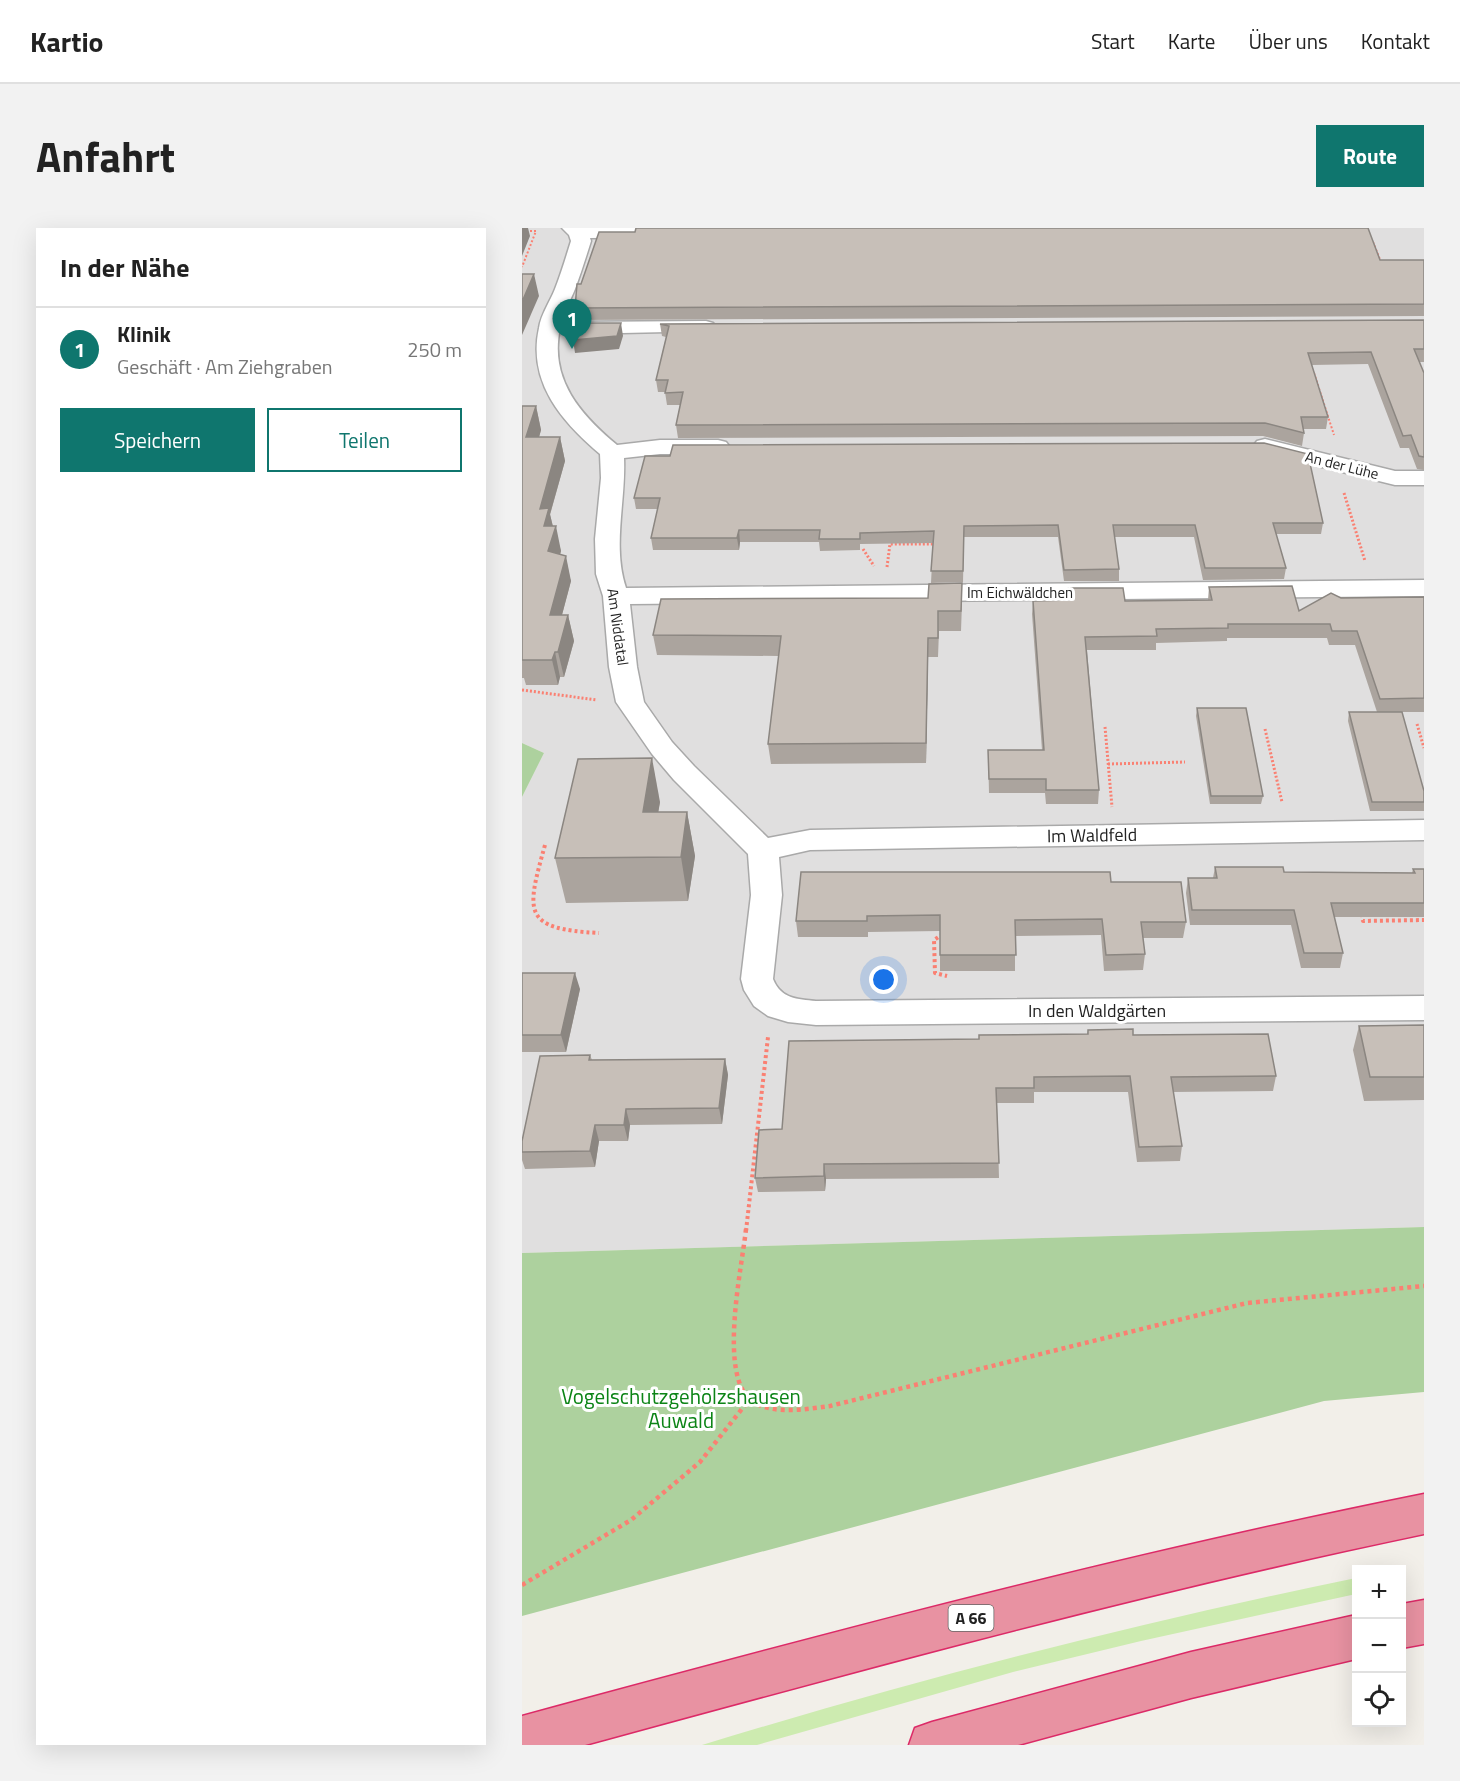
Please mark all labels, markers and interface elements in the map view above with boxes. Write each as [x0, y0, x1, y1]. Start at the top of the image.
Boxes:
text: Kartio [30, 20, 104, 63]
text: Start [1091, 25, 1135, 57]
text: Karte [1168, 25, 1215, 57]
text: Über uns [1248, 25, 1328, 57]
text: Kontakt [1361, 25, 1430, 57]
text: Anfahrt [36, 124, 175, 188]
button: Route [1316, 125, 1424, 187]
text: In der Nähe [60, 248, 189, 287]
pin: 1 [553, 300, 592, 349]
text: Klinik [117, 317, 171, 351]
text: 1 [74, 334, 85, 365]
text: 250 m [407, 334, 462, 365]
text: Geschäft · Am Ziehgraben [117, 351, 333, 382]
button: Speichern [60, 408, 255, 472]
button: Teilen [267, 408, 462, 472]
street label: An der Lühe [1303, 445, 1381, 485]
street label: Im Eichwäldchen [967, 581, 1073, 604]
street label: Am Niddatal [601, 587, 635, 667]
street label: Im Waldfeld [1047, 821, 1137, 849]
your location [869, 965, 898, 994]
street label: In den Waldgärten [1028, 997, 1166, 1024]
park label: Vogelschutzgehölzshausen Auwald [561, 1380, 801, 1436]
map controls [1352, 1565, 1406, 1727]
button: + [1352, 1565, 1406, 1619]
road number: A 66 [948, 1605, 994, 1631]
button: − [1352, 1619, 1406, 1673]
button: locate [1352, 1673, 1406, 1727]

